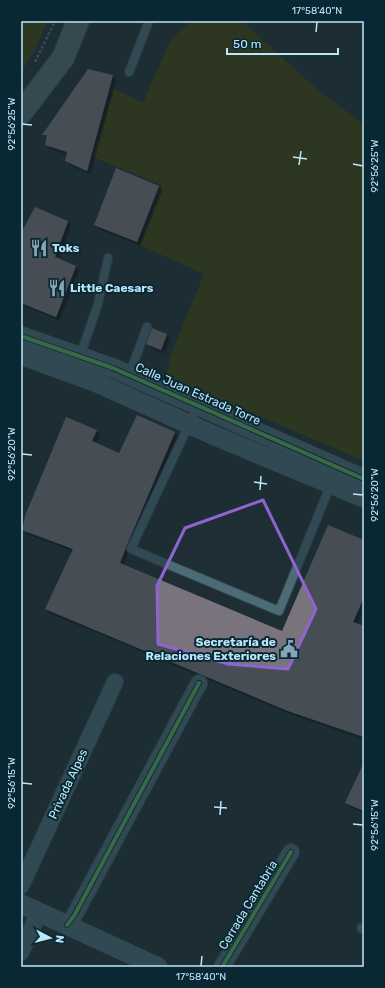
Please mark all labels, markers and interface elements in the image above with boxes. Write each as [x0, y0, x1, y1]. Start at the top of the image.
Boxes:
text: 17°58'40"N [292, 5, 342, 17]
scale bar [227, 30, 338, 56]
text: 50 m [233, 37, 261, 51]
text: 92°56'25"W [6, 97, 18, 151]
text: 92°56'25"W [369, 139, 381, 193]
restaurant icon: Toks [29, 238, 49, 258]
place label: Toks [52, 241, 80, 255]
restaurant icon: Little Caesars [47, 278, 67, 298]
place label: Little Caesars [70, 281, 154, 295]
street label: Calle Juan Estrada Torre [133, 360, 263, 428]
text: 92°56'20"W [6, 427, 18, 481]
text: 92°56'20"W [369, 468, 381, 522]
place label: Secretaría de Relaciones Exteriores [145, 635, 276, 663]
public building icon: Secretaría de Relaciones Exteriores [279, 639, 299, 659]
street label: Privada Alpes [46, 747, 90, 821]
text: 92°56'15"W [6, 757, 18, 809]
text: 92°56'15"W [369, 799, 381, 851]
street label: Cerrada Cantabria [216, 858, 280, 952]
north arrow [30, 918, 70, 958]
text: N [52, 934, 66, 944]
text: 17°58'40"N [176, 971, 226, 983]

